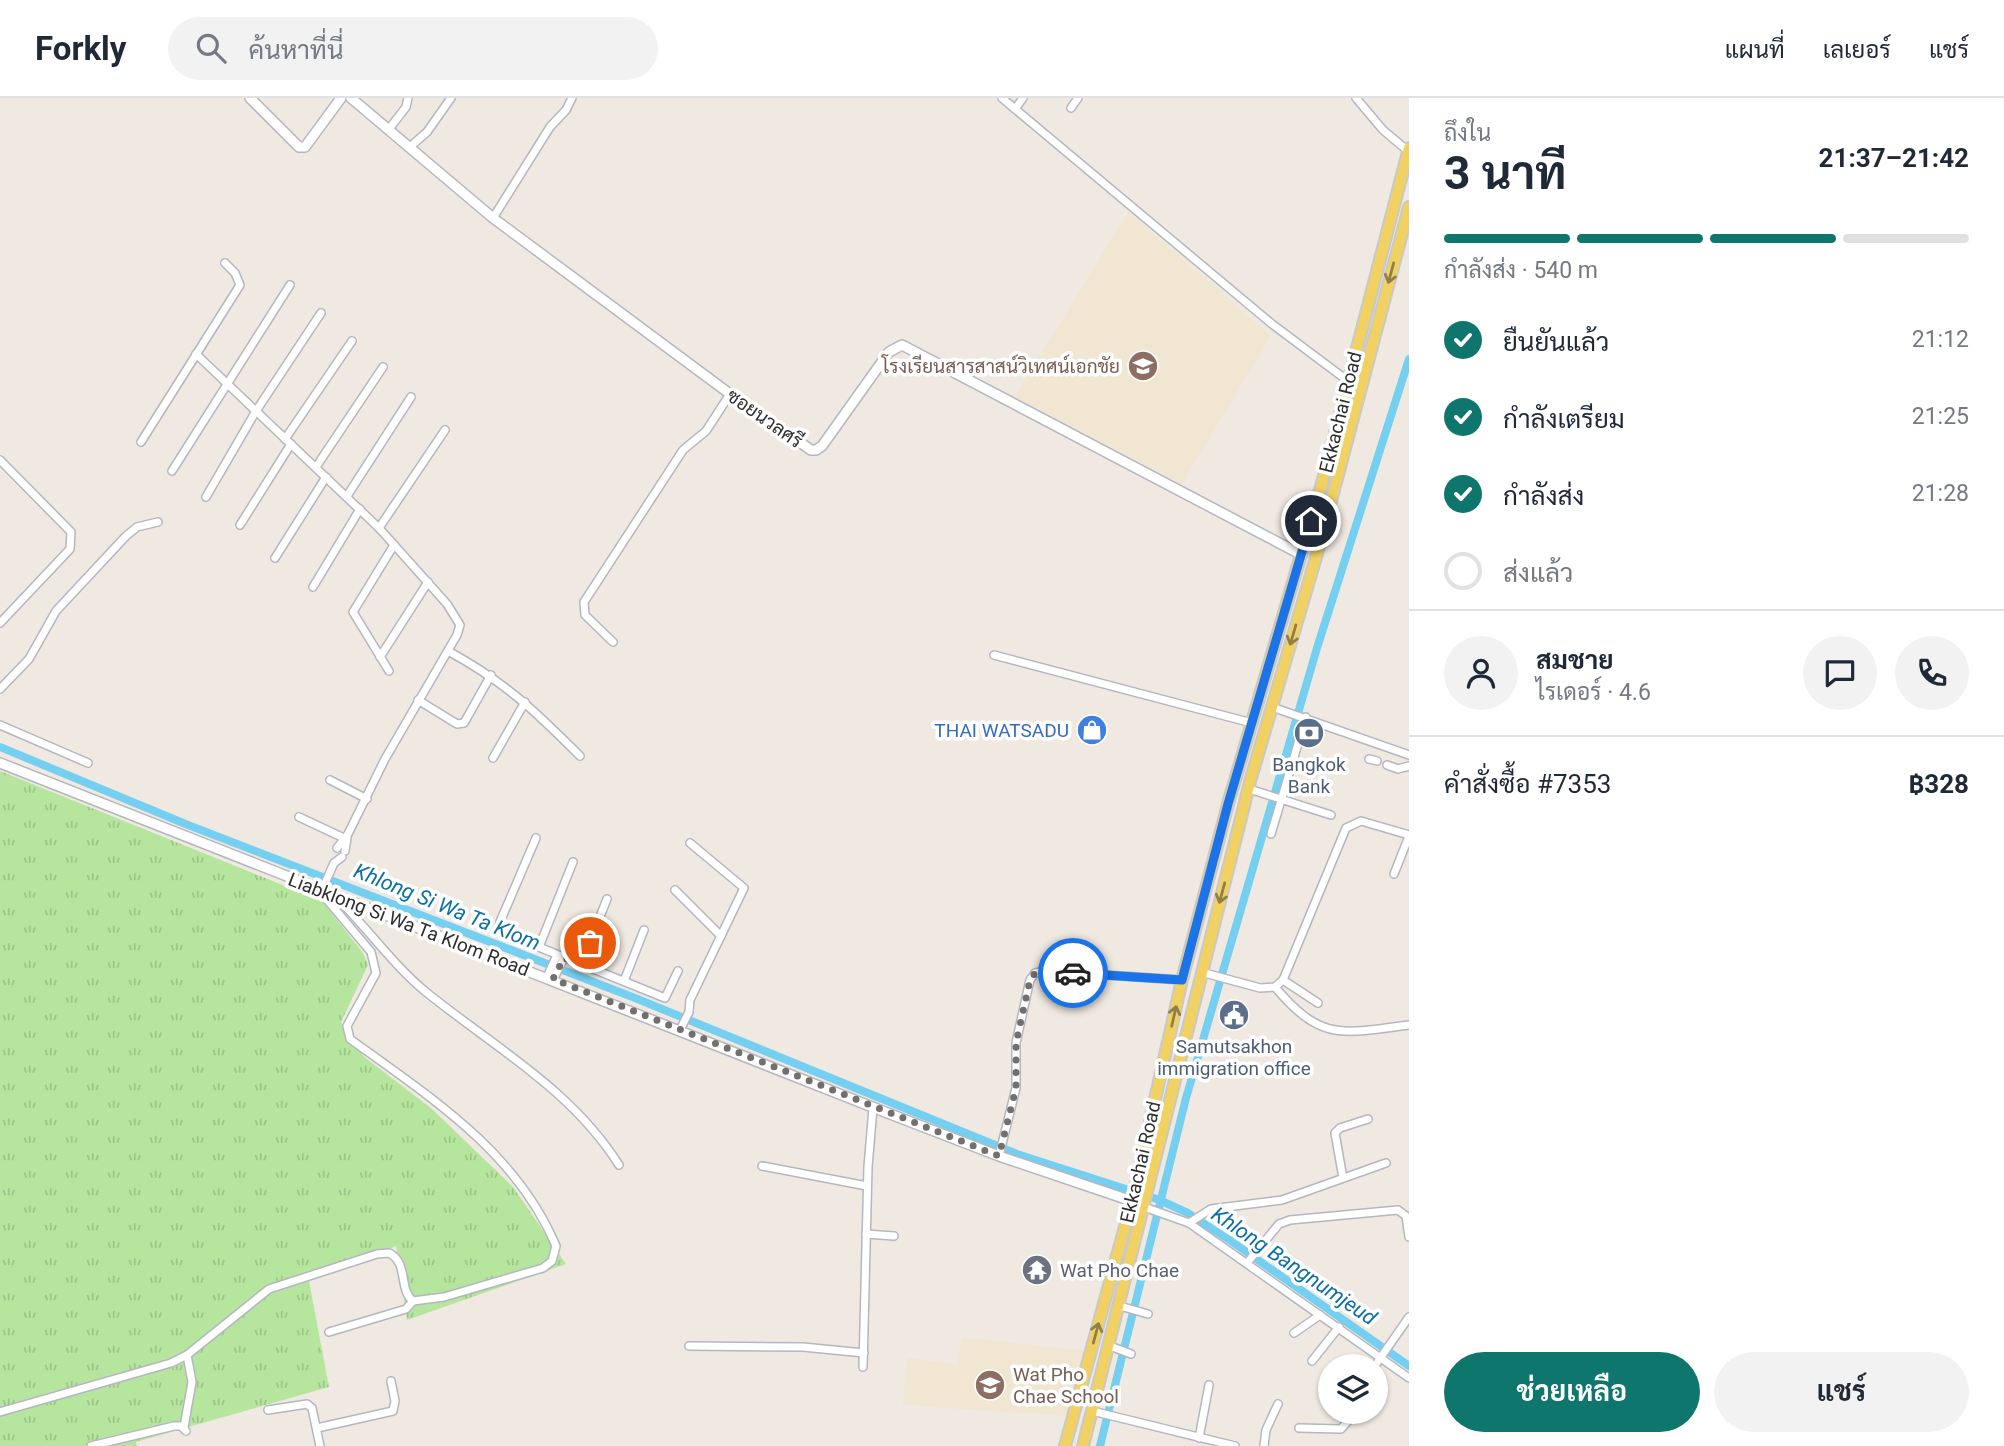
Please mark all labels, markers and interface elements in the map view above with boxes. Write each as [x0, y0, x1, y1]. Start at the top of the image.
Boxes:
search box [168, 17, 658, 80]
text: Forkly [35, 29, 126, 68]
icon: search [192, 29, 230, 67]
text: ค้นหาที่นี่ [248, 35, 344, 65]
text: แผนที่ [1725, 36, 1785, 64]
text: เลเยอร์ [1823, 36, 1891, 64]
text: แชร์ [1929, 36, 1969, 64]
text: ถึงใน [1444, 120, 1491, 147]
text: 21:37–21:42 [1819, 143, 1969, 173]
text: 3 นาที [1444, 146, 1566, 200]
text: กำลังส่ง · 540 m [1444, 257, 1598, 284]
one-way arrow [1384, 261, 1397, 284]
icon: check [1444, 321, 1482, 359]
text: 21:12 [1912, 326, 1969, 353]
text: ยืนยันแล้ว [1503, 327, 1609, 357]
school or university icon: โรงเรียนสารสาสน์วิเทศน์เอกชัย [1126, 349, 1160, 383]
street label: Ekkachai Road [1314, 349, 1367, 475]
place label: โรงเรียนสารสาสน์วิเทศน์เอกชัย [881, 354, 1120, 378]
street label: ซอยนวลศรี [722, 383, 808, 453]
icon: check [1444, 398, 1482, 436]
text: 21:25 [1912, 403, 1969, 430]
text: กำลังเตรียม [1503, 404, 1625, 434]
icon: check [1444, 475, 1482, 513]
text: 21:28 [1912, 480, 1969, 507]
text: กำลังส่ง [1503, 481, 1584, 511]
pin [1281, 491, 1341, 551]
icon: home [1292, 502, 1330, 540]
text: ส่งแล้ว [1503, 558, 1573, 588]
one-way arrow [1286, 623, 1299, 645]
button: person [1444, 636, 1518, 710]
button: chat [1803, 636, 1877, 710]
button: phone [1895, 636, 1969, 710]
text: สมชาย [1536, 645, 1613, 675]
text: ไรเดอร์ · 4.6 [1536, 679, 1651, 706]
shop icon: THAI WATSADU [1075, 713, 1109, 747]
bank icon: Bangkok Bank [1292, 716, 1326, 750]
place label: THAI WATSADU [934, 719, 1069, 742]
place label: Bangkok Bank [1272, 753, 1346, 798]
text: คำสั่งซื้อ #7353 [1444, 769, 1611, 799]
text: ฿328 [1909, 769, 1969, 799]
water label: Khlong Si Wa Ta Klom [350, 859, 544, 955]
street label: Liabklong Si Wa Ta Klom Road [285, 868, 533, 981]
one-way arrow [1215, 881, 1228, 904]
pin [560, 913, 620, 973]
icon: bag [571, 924, 609, 962]
courier [1038, 938, 1108, 1008]
icon: car [1054, 954, 1092, 992]
public building icon: Samutsakhon immigration office [1217, 998, 1251, 1032]
one-way arrow [1168, 1005, 1181, 1028]
place label: Samutsakhon immigration office [1157, 1035, 1311, 1080]
street label: Ekkachai Road [1115, 1099, 1166, 1225]
water label: Khlong Bangnumjeud [1207, 1202, 1381, 1330]
temple icon: Wat Pho Chae [1020, 1253, 1054, 1287]
place label: Wat Pho Chae [1060, 1259, 1179, 1282]
one-way arrow [1090, 1322, 1103, 1345]
button: ช่วยเหลือ [1444, 1352, 1700, 1432]
button: แชร์ [1714, 1352, 1969, 1432]
map controls [1318, 1354, 1388, 1424]
button: layers [1318, 1354, 1388, 1424]
place label: Wat Pho Chae School [1013, 1363, 1119, 1408]
school or university icon: Wat Pho Chae School [973, 1368, 1007, 1402]

